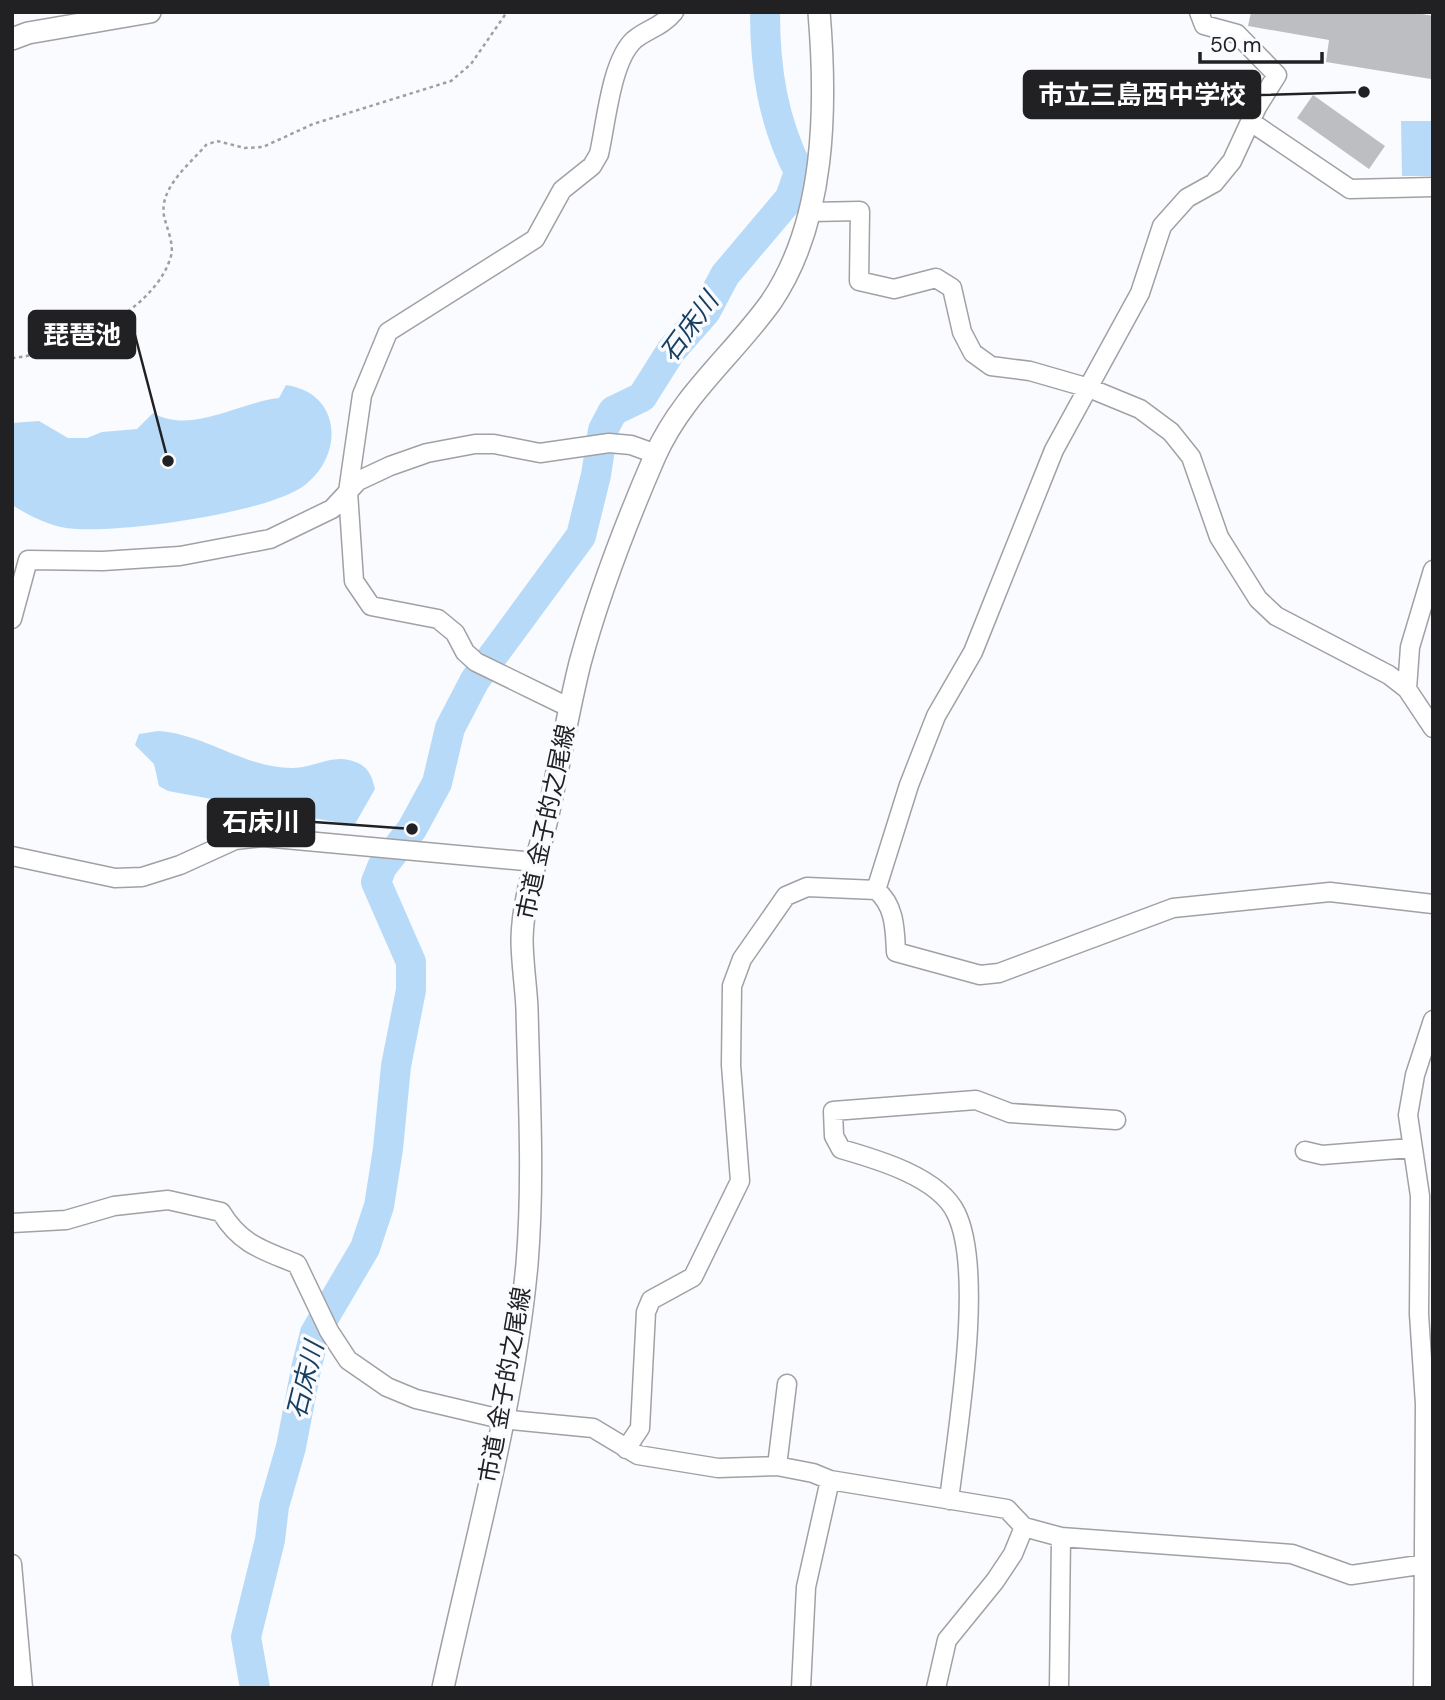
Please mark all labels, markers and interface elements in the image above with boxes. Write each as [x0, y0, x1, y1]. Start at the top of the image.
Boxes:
scale bar [1200, 21, 1322, 65]
text: 50 m [1210, 31, 1261, 59]
callout: 市立三島西中学校 [1024, 71, 1260, 118]
text: 市立三島西中学校 [1038, 78, 1246, 112]
water label: 石床川 [652, 283, 727, 369]
callout: 琵琶池 [29, 311, 135, 358]
text: 琵琶池 [43, 318, 121, 352]
street label: 市道 金子的之尾線 [510, 722, 581, 922]
callout: 石床川 [208, 799, 314, 846]
text: 石床川 [222, 805, 300, 839]
street label: 市道 金子的之尾線 [472, 1285, 537, 1485]
water label: 石床川 [279, 1335, 332, 1422]

